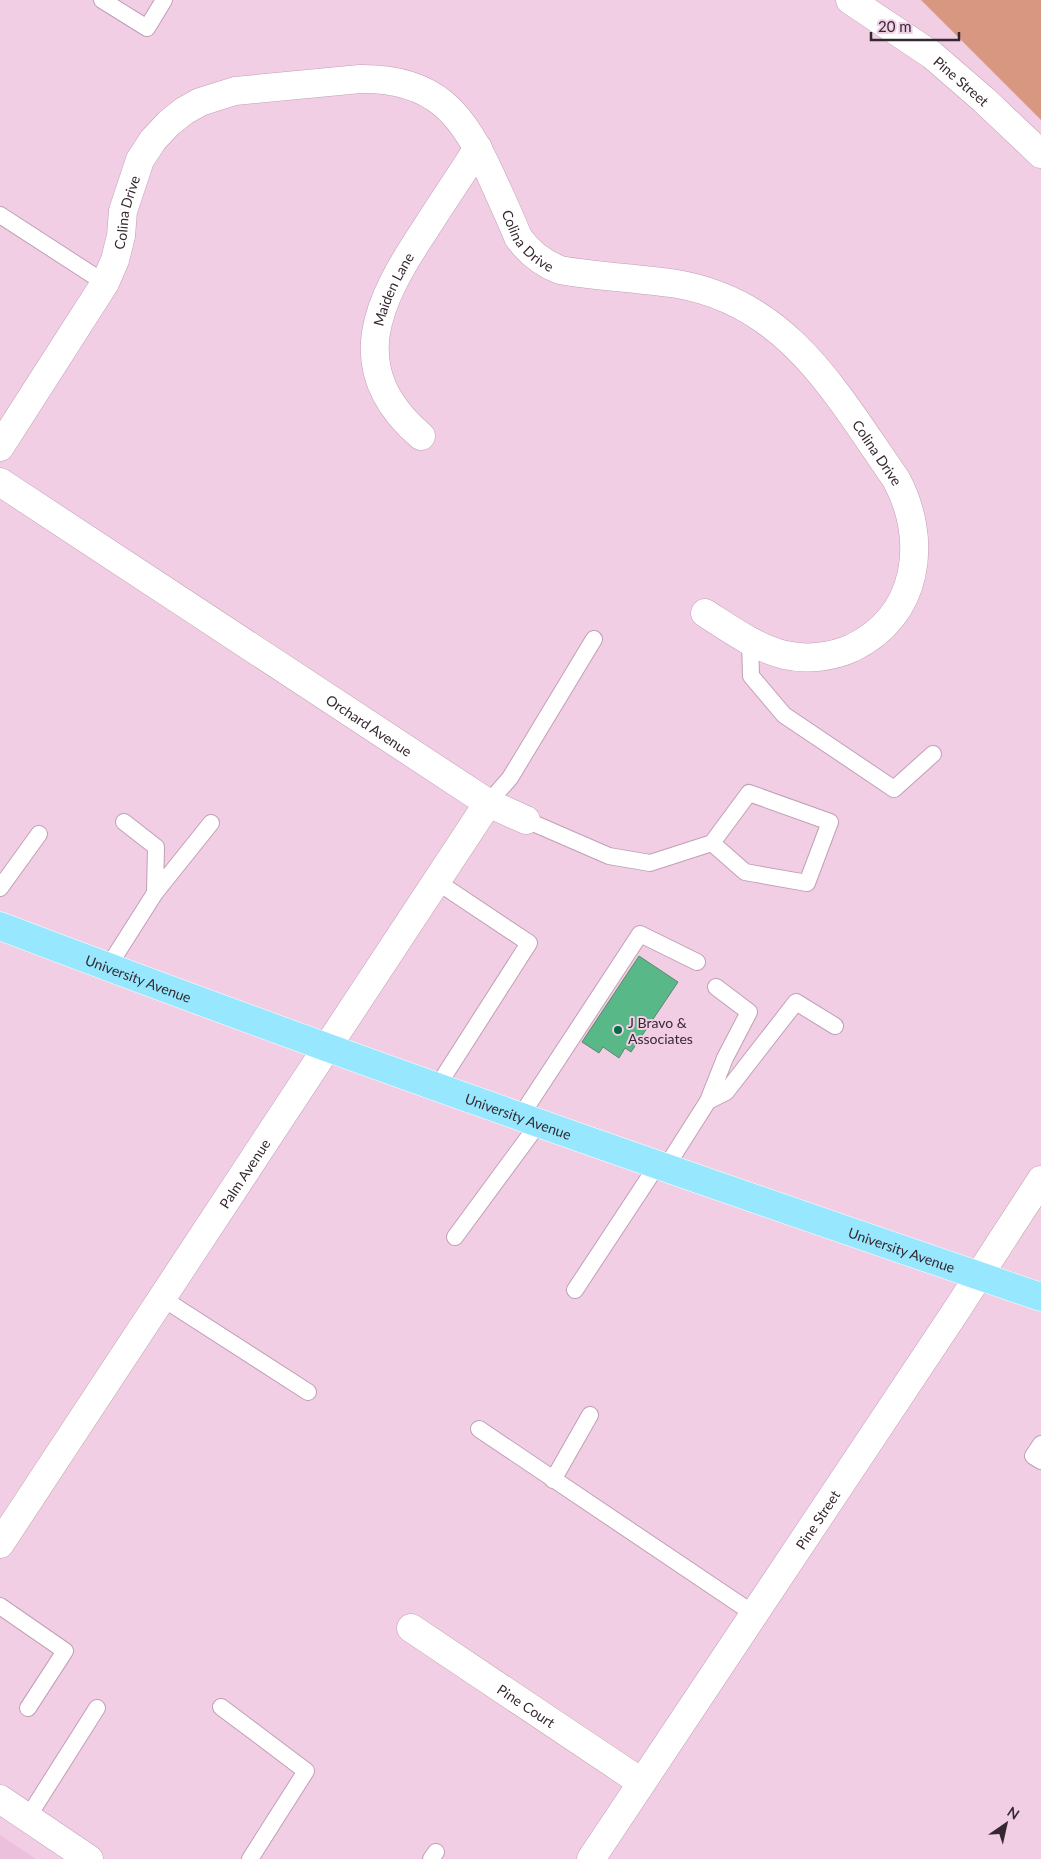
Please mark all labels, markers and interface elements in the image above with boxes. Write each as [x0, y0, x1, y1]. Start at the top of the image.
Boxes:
scale bar [871, 10, 958, 42]
text: 20 m [878, 17, 912, 35]
street label: Pine Street [931, 52, 993, 109]
street label: Colina Drive [110, 173, 143, 251]
street label: Colina Drive [499, 207, 557, 275]
street label: Maiden Lane [369, 249, 417, 328]
street label: Colina Drive [849, 416, 906, 488]
street label: Orchard Avenue [323, 690, 416, 759]
street label: University Avenue [83, 951, 194, 1006]
place label: J Bravo & Associates [628, 1014, 693, 1047]
marker: J Bravo & Associates [612, 1024, 624, 1036]
street label: University Avenue [463, 1089, 574, 1142]
street label: Palm Avenue [215, 1135, 273, 1211]
street label: University Avenue [846, 1223, 957, 1276]
street label: Pine Street [791, 1487, 843, 1552]
street label: Pine Court [494, 1680, 559, 1731]
north arrow [981, 1799, 1031, 1849]
text: N [1004, 1803, 1023, 1823]

